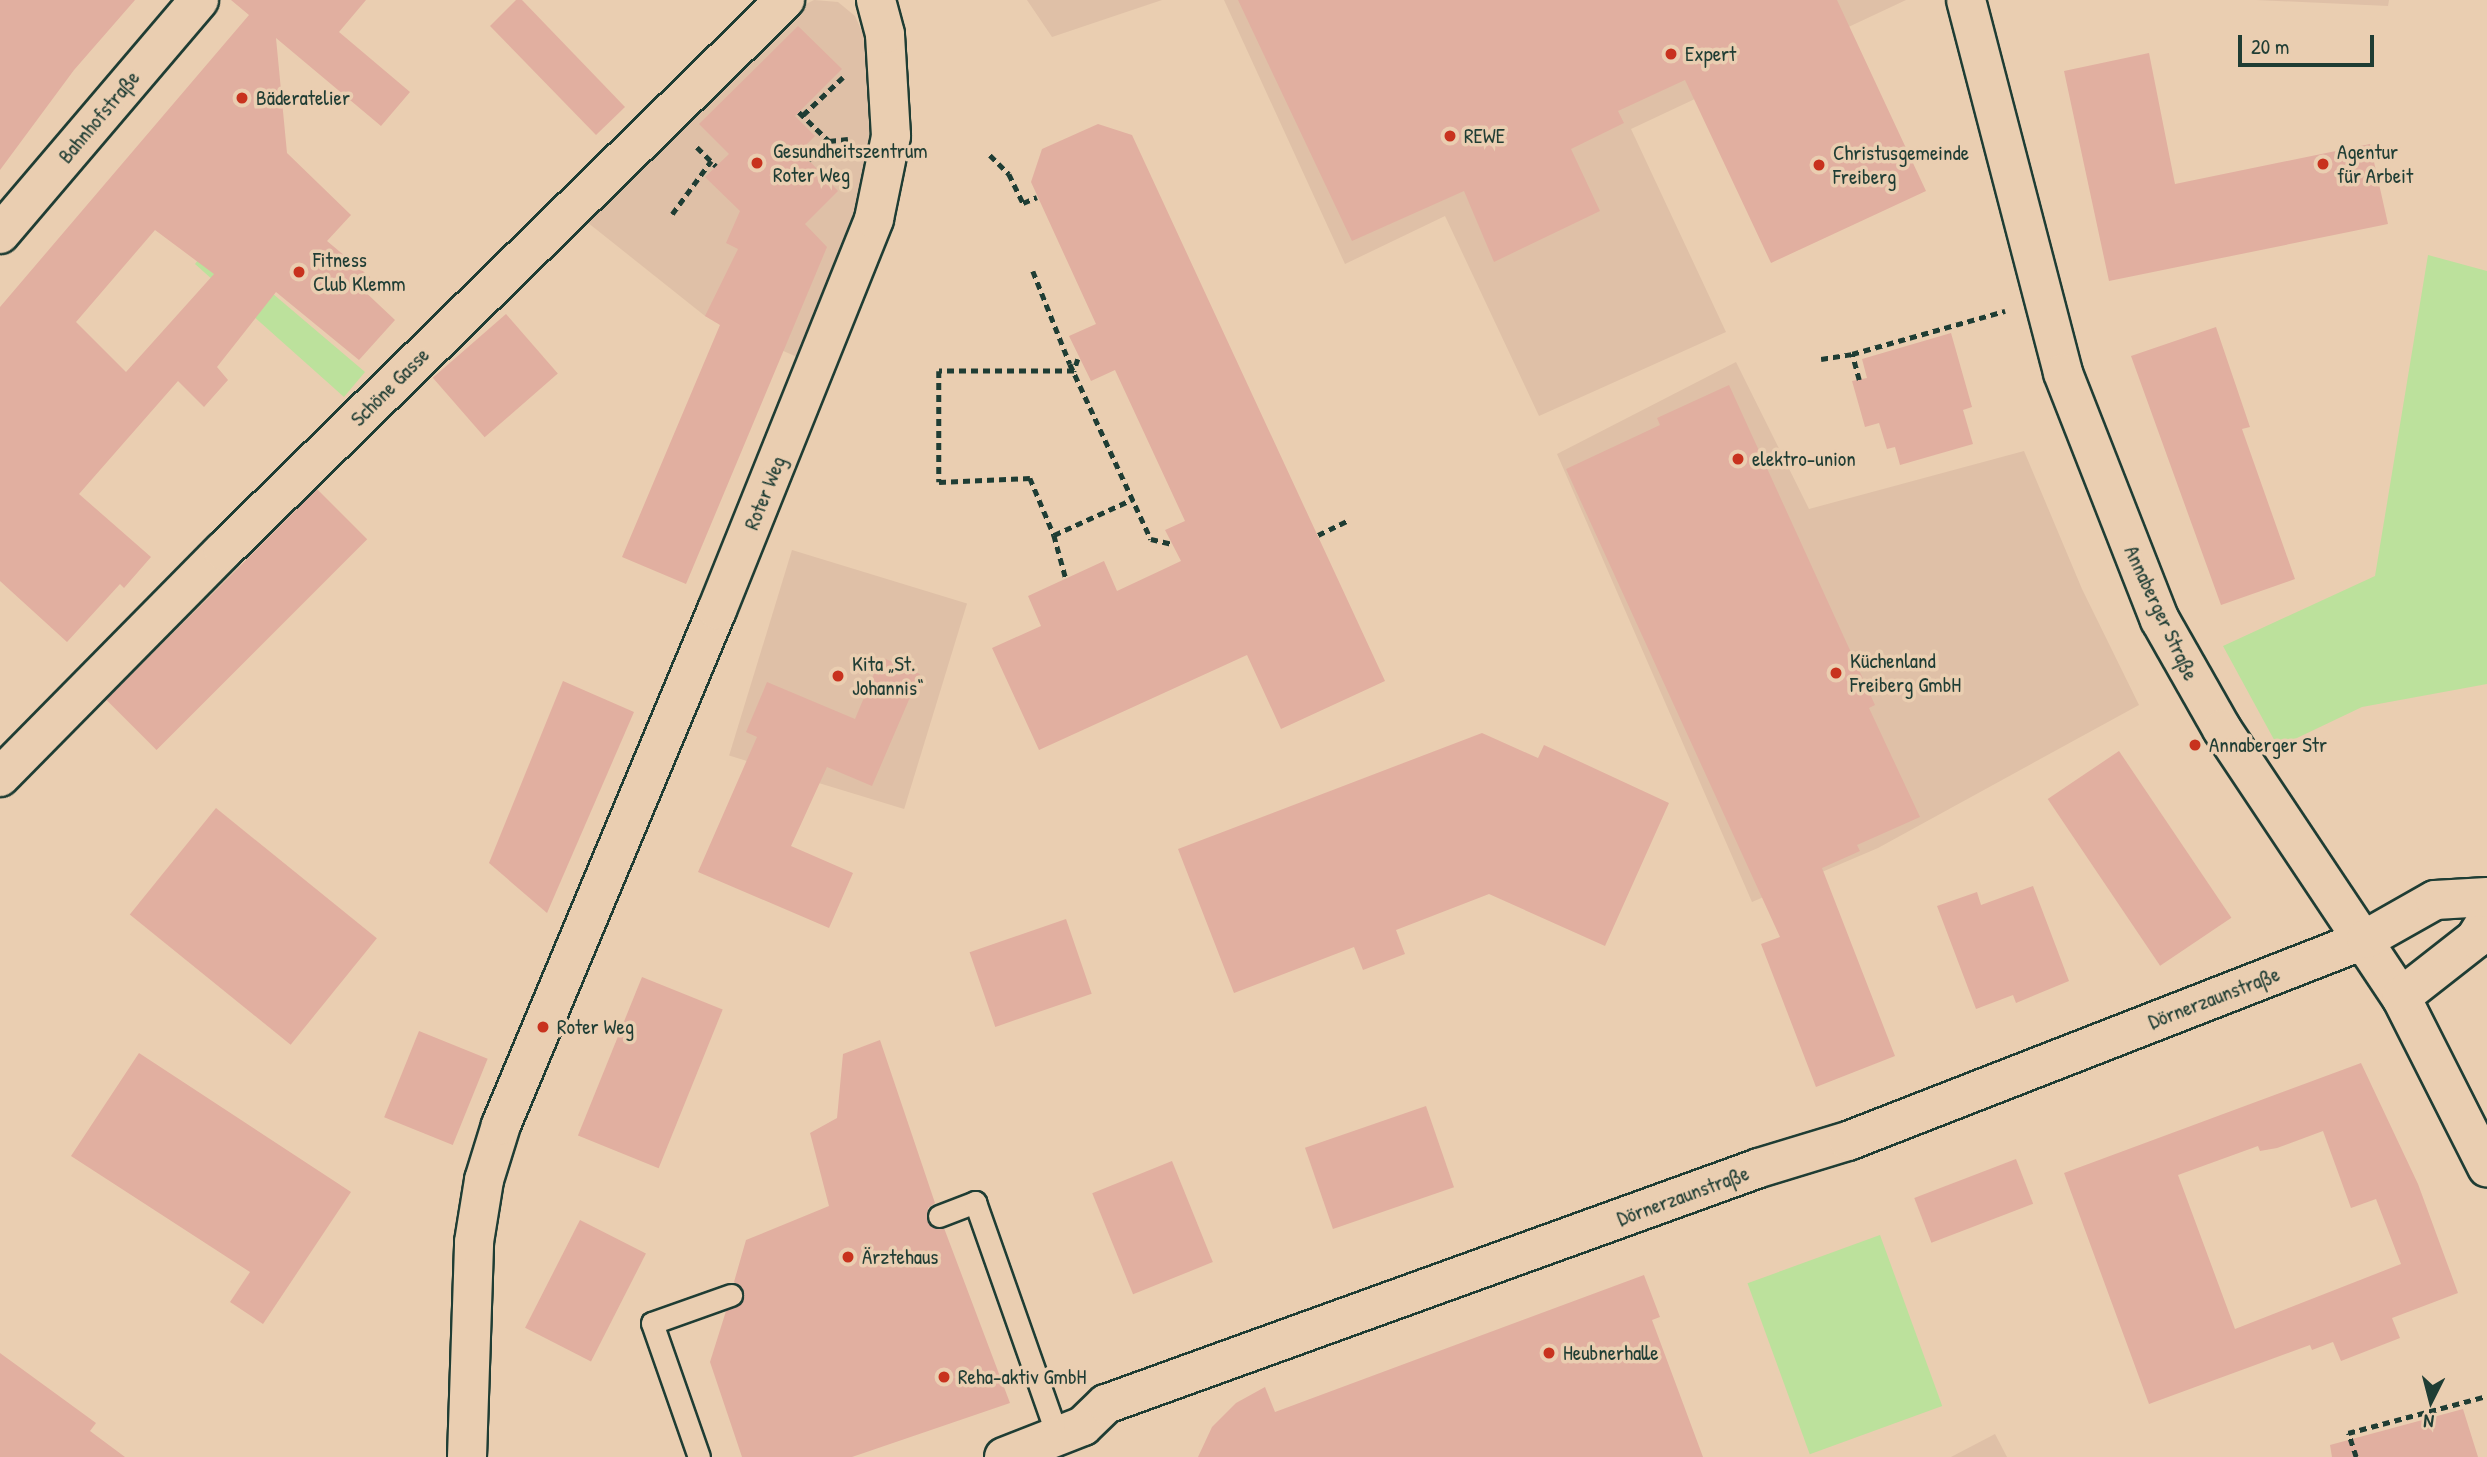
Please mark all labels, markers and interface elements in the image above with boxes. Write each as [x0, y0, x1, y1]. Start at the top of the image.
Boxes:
scale bar [2242, 21, 2378, 65]
text: 20 m [2251, 32, 2289, 61]
place label: Expert [1685, 41, 1736, 67]
marker: Expert [1663, 46, 1679, 62]
street label: Bahnhofstraße [53, 66, 145, 168]
place label: Bäderatelier [256, 85, 350, 111]
marker: Bäderatelier [234, 90, 250, 106]
place label: REWE [1464, 123, 1505, 149]
marker: REWE [1442, 128, 1458, 144]
place label: Gesundheitszentrum Roter Weg [773, 138, 928, 188]
place label: Agentur für Arbeit [2337, 139, 2413, 189]
place label: Christusgemeinde Freiberg [1833, 140, 1969, 190]
marker: Gesundheitszentrum Roter Weg [747, 153, 767, 173]
marker: Agentur für Arbeit [2315, 156, 2331, 172]
marker: Christusgemeinde Freiberg [1811, 157, 1827, 173]
place label: Fitness Club Klemm [313, 247, 405, 297]
marker: Fitness Club Klemm [291, 264, 307, 280]
street label: Schöne Gasse [346, 343, 434, 431]
place label: elektro-union [1752, 446, 1856, 472]
marker: elektro-union [1730, 451, 1746, 467]
street label: Roter Weg [739, 453, 791, 533]
street label: Annaberger Straße [2119, 542, 2203, 684]
place label: Küchenland Freiberg GmbH [1850, 648, 1961, 698]
place label: Kita „St. Johannis“ [852, 651, 924, 701]
marker: Küchenland Freiberg GmbH [1828, 665, 1844, 681]
marker: Kita „St. Johannis“ [830, 668, 846, 684]
place label: Annaberger Str [2209, 732, 2327, 758]
marker: Annaberger Str [2187, 737, 2203, 753]
street label: Dörnerzaunstraße [2145, 961, 2283, 1035]
place label: Roter Weg [557, 1014, 634, 1040]
marker: Roter Weg [535, 1019, 551, 1035]
street label: Dörnerzaunstraße [1614, 1160, 1752, 1232]
place label: Ärztehaus [862, 1244, 938, 1270]
marker: Ärztehaus [840, 1249, 856, 1265]
place label: Heubnerhalle [1563, 1340, 1659, 1366]
marker: Heubnerhalle [1541, 1345, 1557, 1361]
place label: Reha-aktiv GmbH [958, 1364, 1086, 1390]
north arrow [2396, 1366, 2466, 1436]
marker: Reha-aktiv GmbH [936, 1369, 952, 1385]
text: N [2422, 1408, 2435, 1435]

